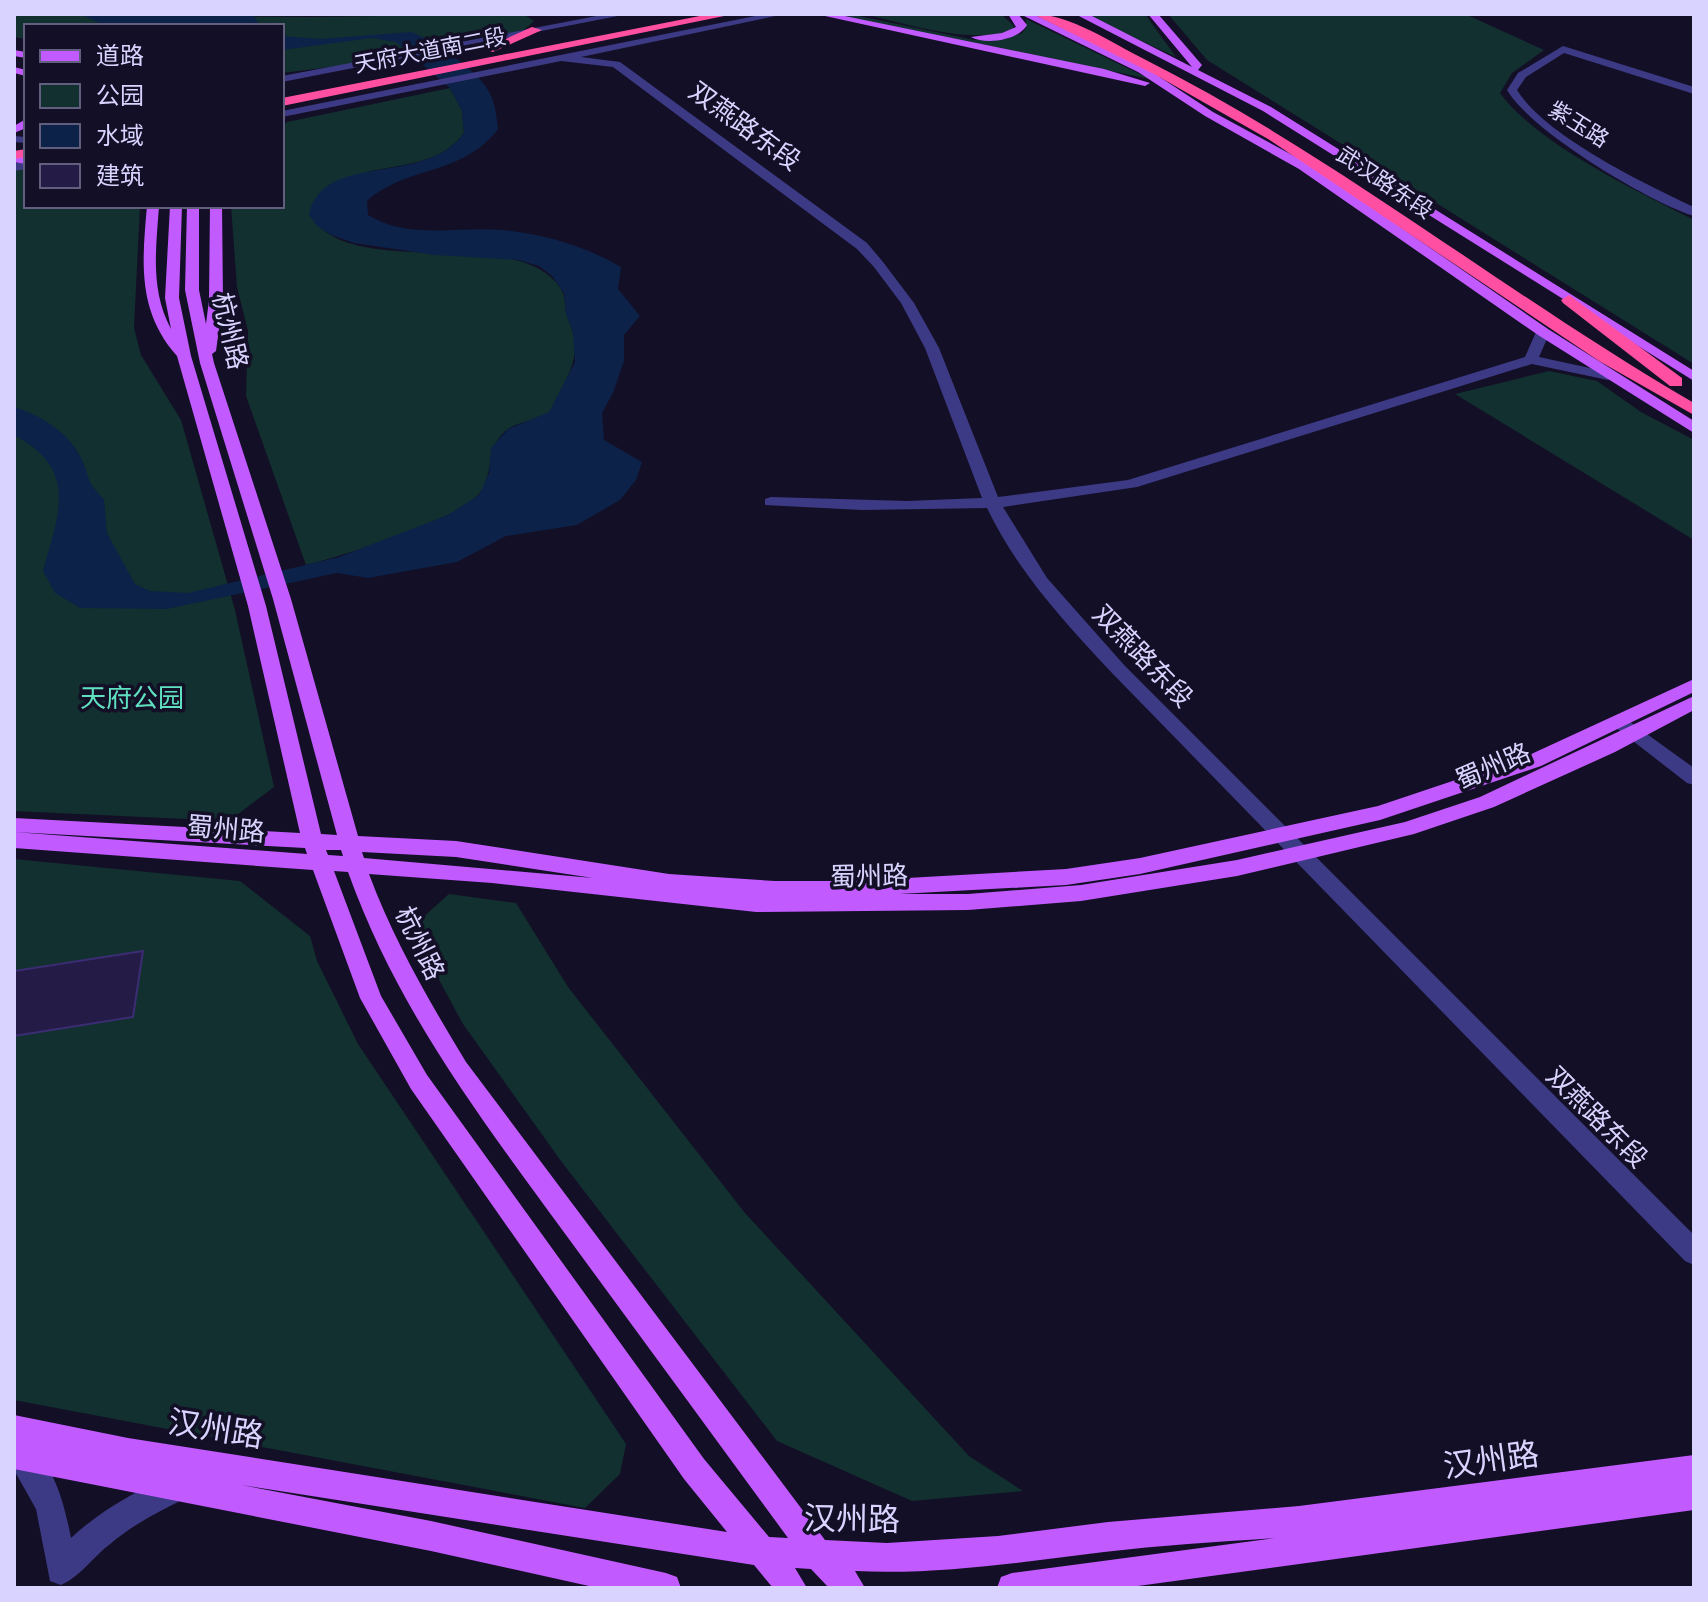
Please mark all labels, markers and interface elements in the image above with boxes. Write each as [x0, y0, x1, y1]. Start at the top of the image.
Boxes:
legend [24, 24, 284, 208]
street label: 天府大道南二段 [352, 24, 508, 79]
text: 道路 [96, 42, 144, 71]
street label: 双燕路东段 [682, 76, 806, 178]
text: 公园 [96, 82, 144, 111]
street label: 紫玉路 [1543, 96, 1613, 154]
text: 水域 [96, 122, 144, 151]
street label: 武汉路东段 [1331, 141, 1437, 225]
text: 建筑 [96, 162, 144, 191]
street label: 杭州路 [205, 290, 252, 373]
street label: 双燕路东段 [1086, 600, 1198, 715]
park label: 天府公园 [80, 684, 184, 715]
street label: 蜀州路 [1452, 738, 1536, 797]
street label: 蜀州路 [186, 812, 266, 849]
street label: 蜀州路 [830, 861, 908, 894]
street label: 杭州路 [388, 902, 450, 986]
street label: 双燕路东段 [1539, 1061, 1653, 1175]
street label: 汉州路 [165, 1404, 266, 1457]
street label: 汉州路 [1441, 1435, 1541, 1487]
street label: 汉州路 [804, 1500, 900, 1541]

